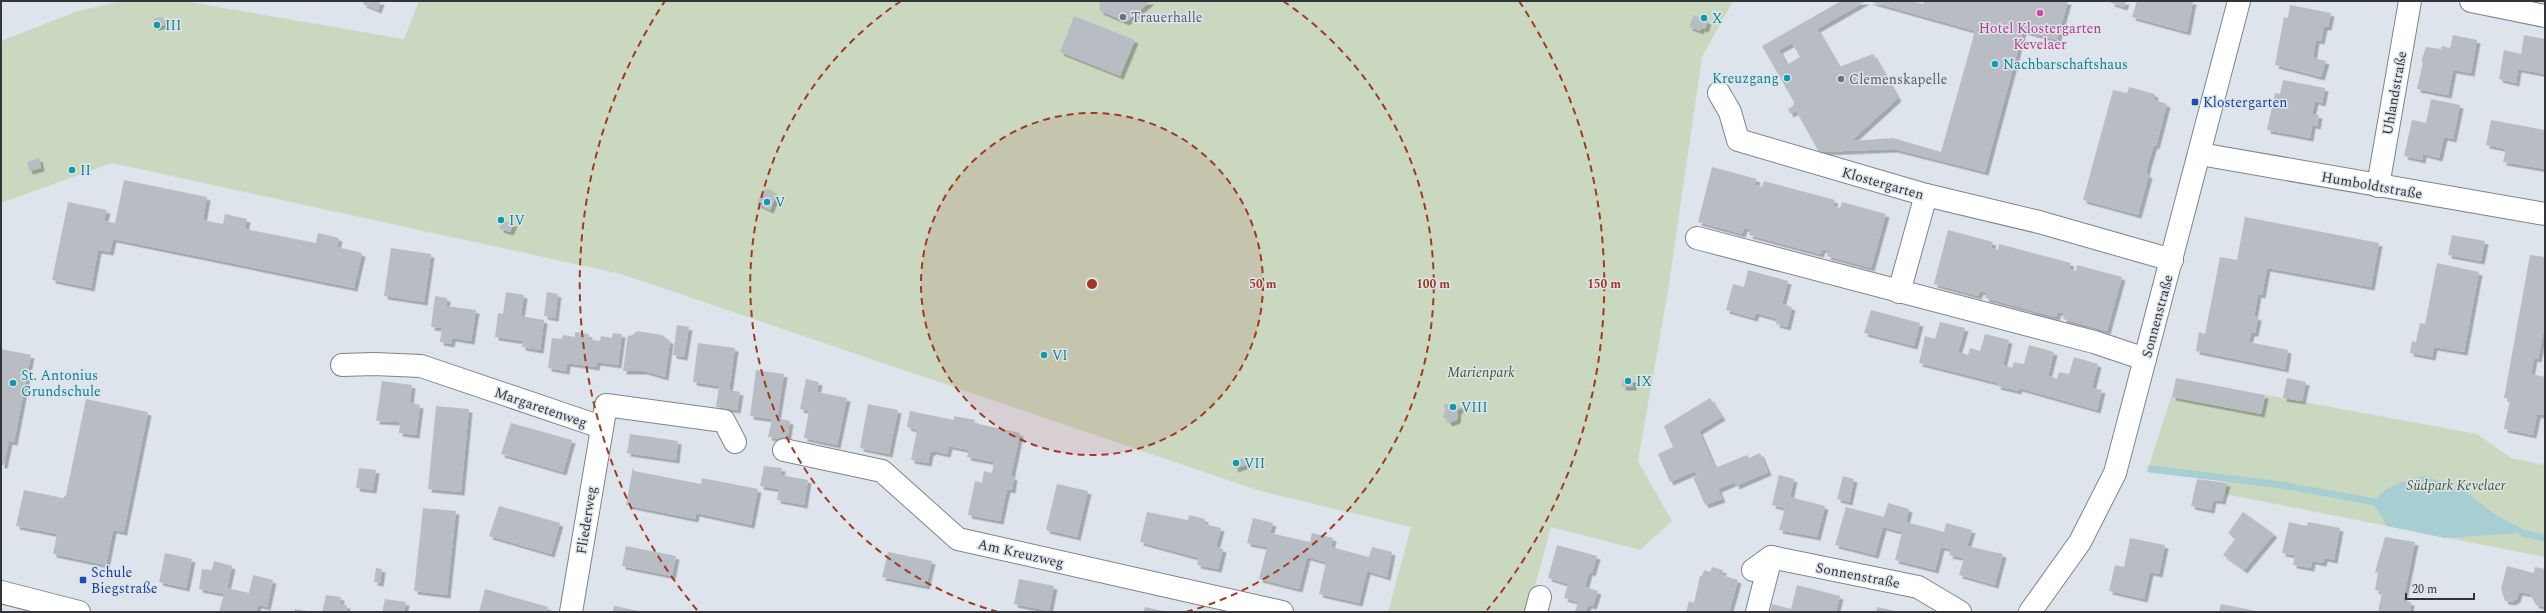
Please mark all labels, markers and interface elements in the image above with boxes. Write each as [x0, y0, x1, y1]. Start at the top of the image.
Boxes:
place label: Trauerhalle [1131, 7, 1203, 28]
place label: X [1712, 8, 1722, 29]
marker: Hotel Klostergarten Kevelaer [2035, 8, 2045, 18]
marker: Trauerhalle [1118, 12, 1128, 22]
marker: X [1699, 13, 1709, 23]
place label: III [165, 15, 181, 36]
place label: Hotel Klostergarten Kevelaer [1979, 18, 2101, 55]
marker: III [152, 20, 162, 30]
street label: Uhlandstraße [2377, 49, 2412, 137]
place label: Nachbarschaftshaus [2003, 54, 2128, 75]
marker: Nachbarschaftshaus [1990, 59, 2000, 69]
place label: Kreuzgang [1712, 68, 1779, 89]
place label: Clemenskapelle [1849, 69, 1948, 90]
marker: Kreuzgang [1782, 73, 1792, 83]
marker: Clemenskapelle [1836, 74, 1846, 84]
place label: Klostergarten [2203, 92, 2287, 113]
marker: Klostergarten [2190, 97, 2200, 107]
place label: II [80, 160, 91, 181]
street label: Klostergarten [1839, 162, 1926, 205]
marker: II [67, 165, 77, 175]
street label: Humboldtstraße [2320, 166, 2424, 205]
place label: V [775, 192, 785, 213]
marker: V [762, 197, 772, 207]
place label: IV [509, 210, 525, 231]
marker: IV [496, 215, 506, 225]
street label: Sonnenstraße [2136, 272, 2179, 360]
text: 50 m [1249, 275, 1277, 294]
text: 100 m [1416, 275, 1450, 294]
text: 150 m [1587, 275, 1621, 294]
centre of rings [1085, 277, 1099, 291]
place label: VI [1052, 345, 1068, 366]
marker: VI [1039, 350, 1049, 360]
park label: Marienpark [1447, 362, 1515, 383]
place label: St. Antonius Grundschule [21, 365, 101, 402]
place label: IX [1636, 371, 1652, 392]
marker: IX [1623, 376, 1633, 386]
marker: St. Antonius Grundschule [8, 378, 18, 388]
street label: Margaretenweg [491, 382, 590, 433]
place label: VIII [1461, 397, 1488, 418]
marker: VIII [1448, 402, 1458, 412]
place label: VII [1244, 453, 1265, 474]
marker: VII [1231, 458, 1241, 468]
park label: Südpark Kevelaer [2407, 475, 2506, 496]
street label: Fliederweg [571, 484, 602, 556]
street label: Am Kreuzweg [976, 533, 1066, 574]
street label: Sonnenstraße [1814, 557, 1902, 594]
place label: Schule Biegstraße [91, 562, 158, 599]
marker: Schule Biegstraße [78, 575, 88, 585]
scale bar [2406, 575, 2474, 601]
text: 20 m [2412, 580, 2437, 599]

